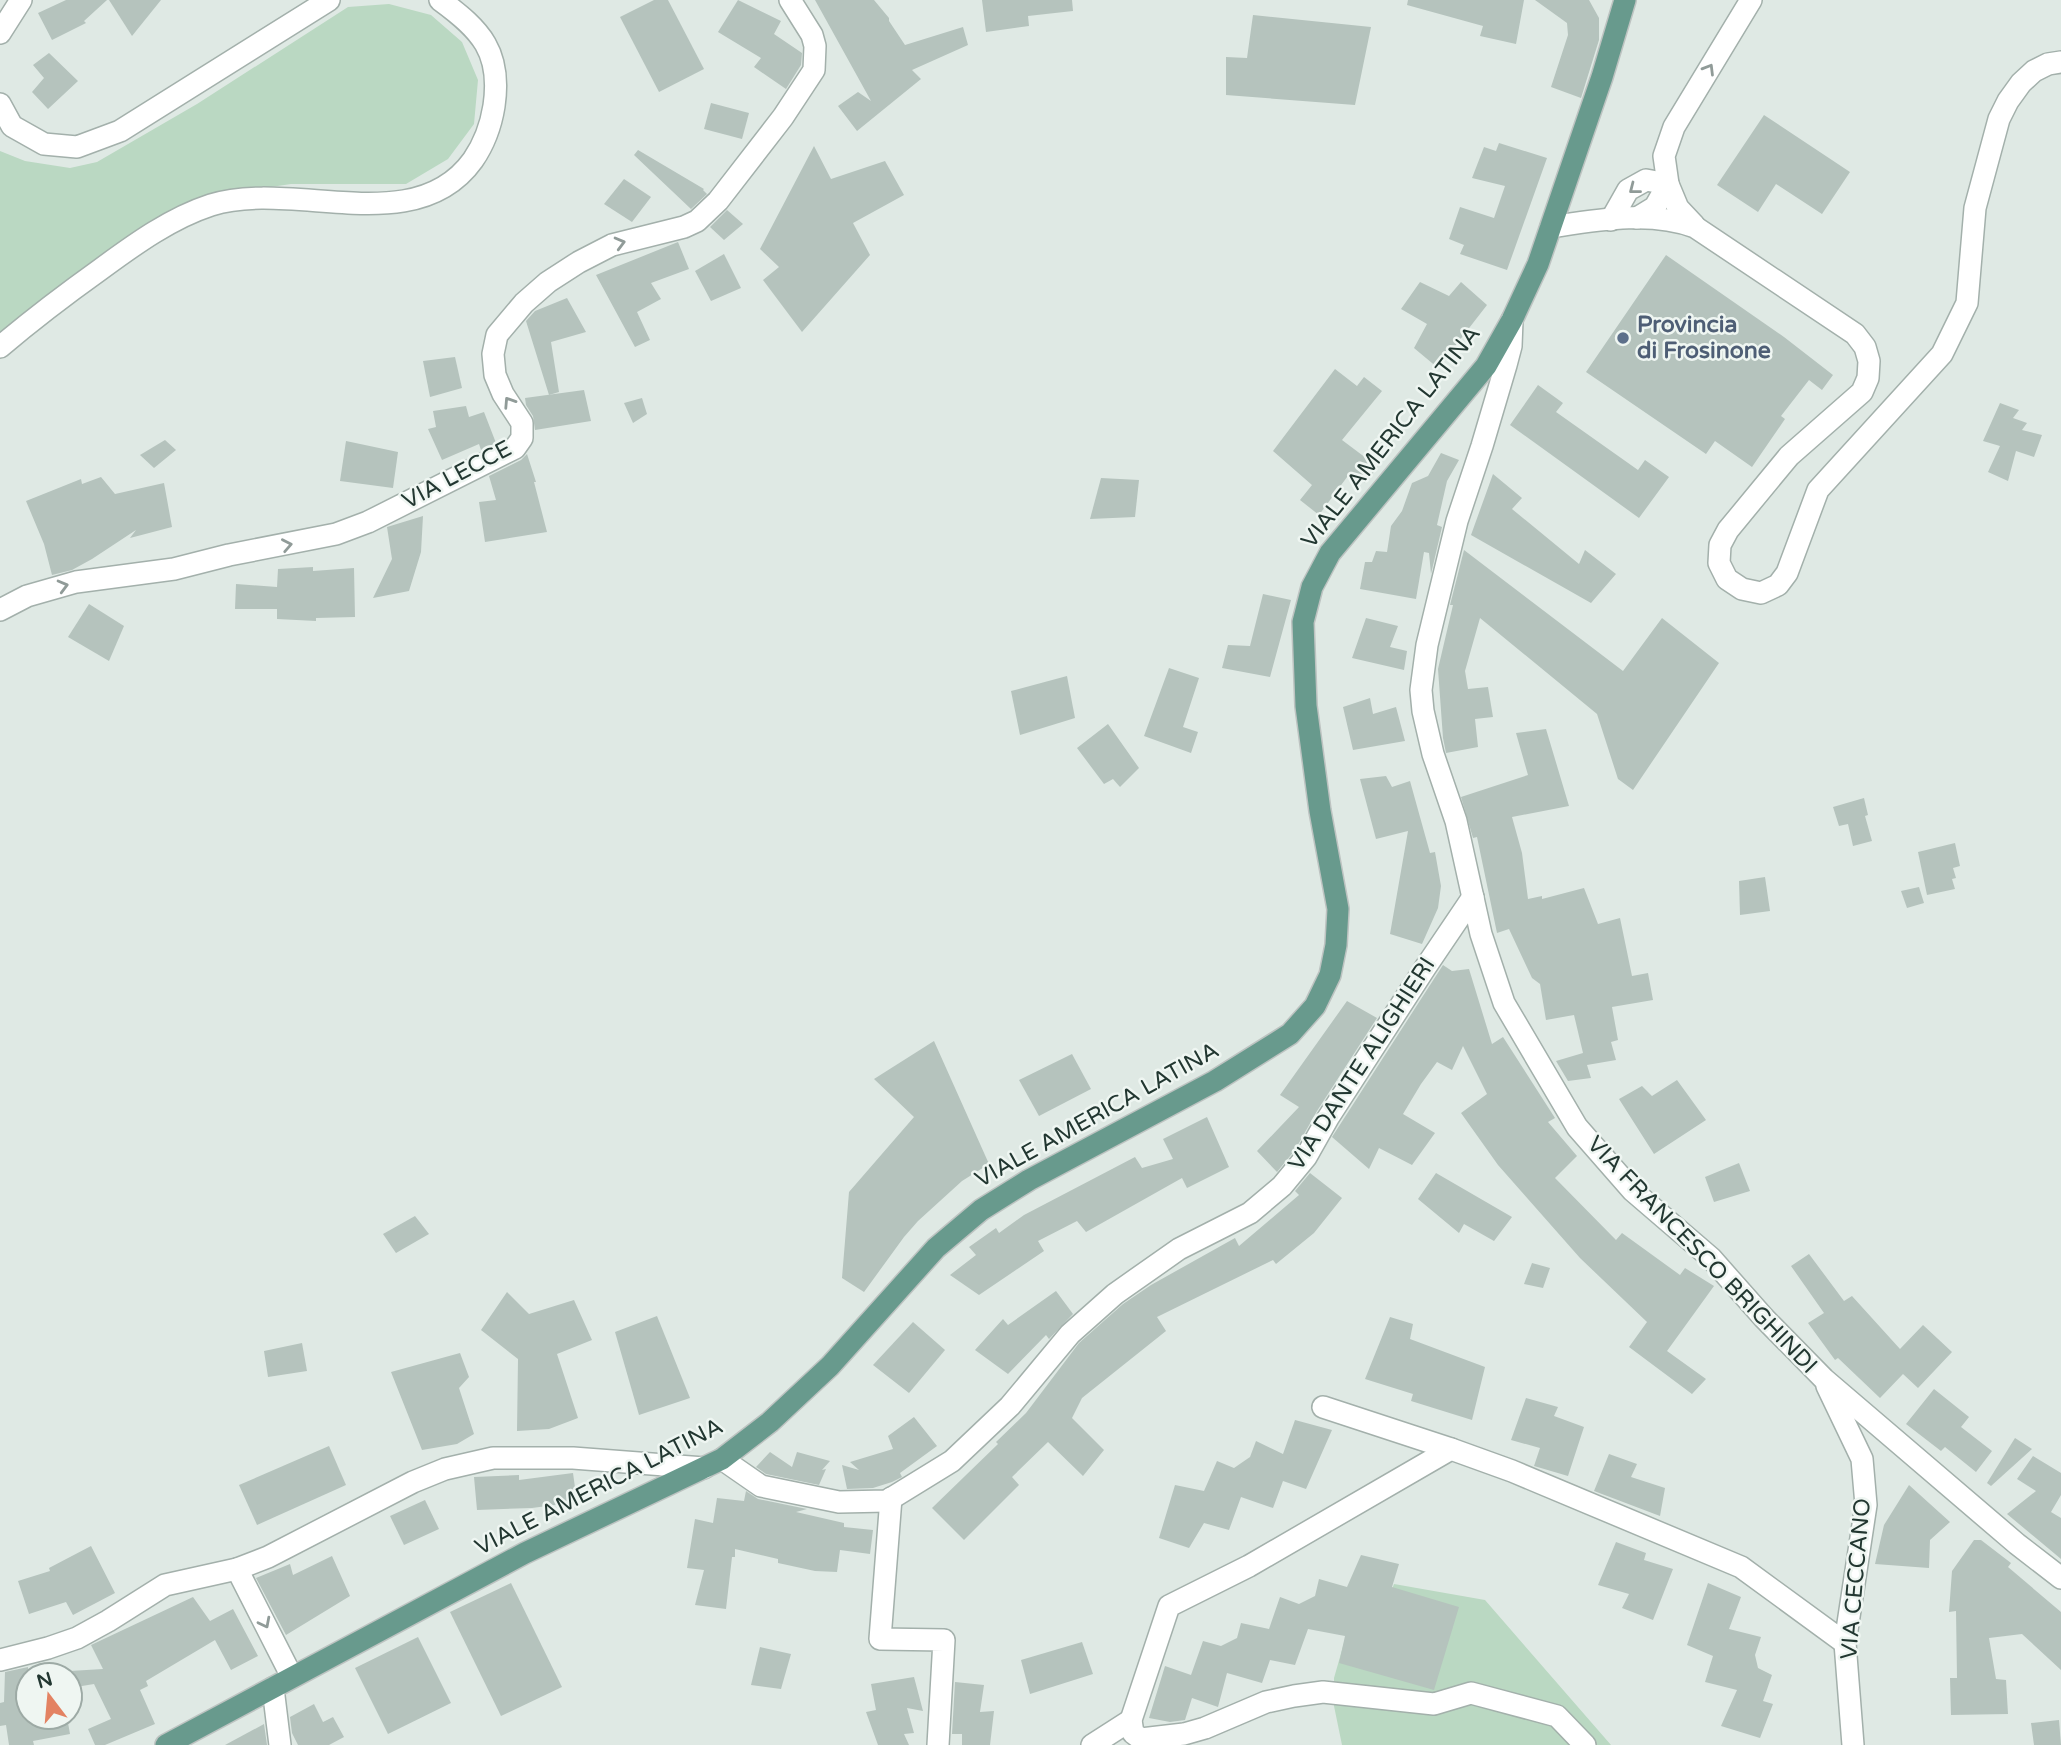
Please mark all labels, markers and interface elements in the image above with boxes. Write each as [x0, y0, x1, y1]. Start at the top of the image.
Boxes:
one-way arrow [1701, 63, 1714, 76]
one-way arrow [1630, 181, 1642, 193]
one-way arrow [614, 237, 626, 251]
place label: Provincia di Frosinone [1637, 311, 1771, 365]
street label: VIALE AMERICA LATINA [1296, 320, 1486, 554]
marker: Provincia di Frosinone [1615, 330, 1631, 346]
one-way arrow [505, 397, 517, 410]
street label: VIA LECCE [398, 435, 516, 515]
one-way arrow [281, 538, 293, 553]
one-way arrow [57, 580, 69, 594]
street label: VIA DANTE ALIGHIERI [1283, 952, 1441, 1176]
street label: VIALE AMERICA LATINA [970, 1036, 1224, 1194]
street label: VIA FRANCESCO BRIGHINDI [1581, 1130, 1823, 1380]
street label: VIALE AMERICA LATINA [470, 1412, 728, 1562]
street label: VIA CECCANO [1835, 1497, 1877, 1661]
one-way arrow [256, 1616, 270, 1628]
north arrow [14, 1661, 84, 1731]
text: N [34, 1668, 55, 1693]

